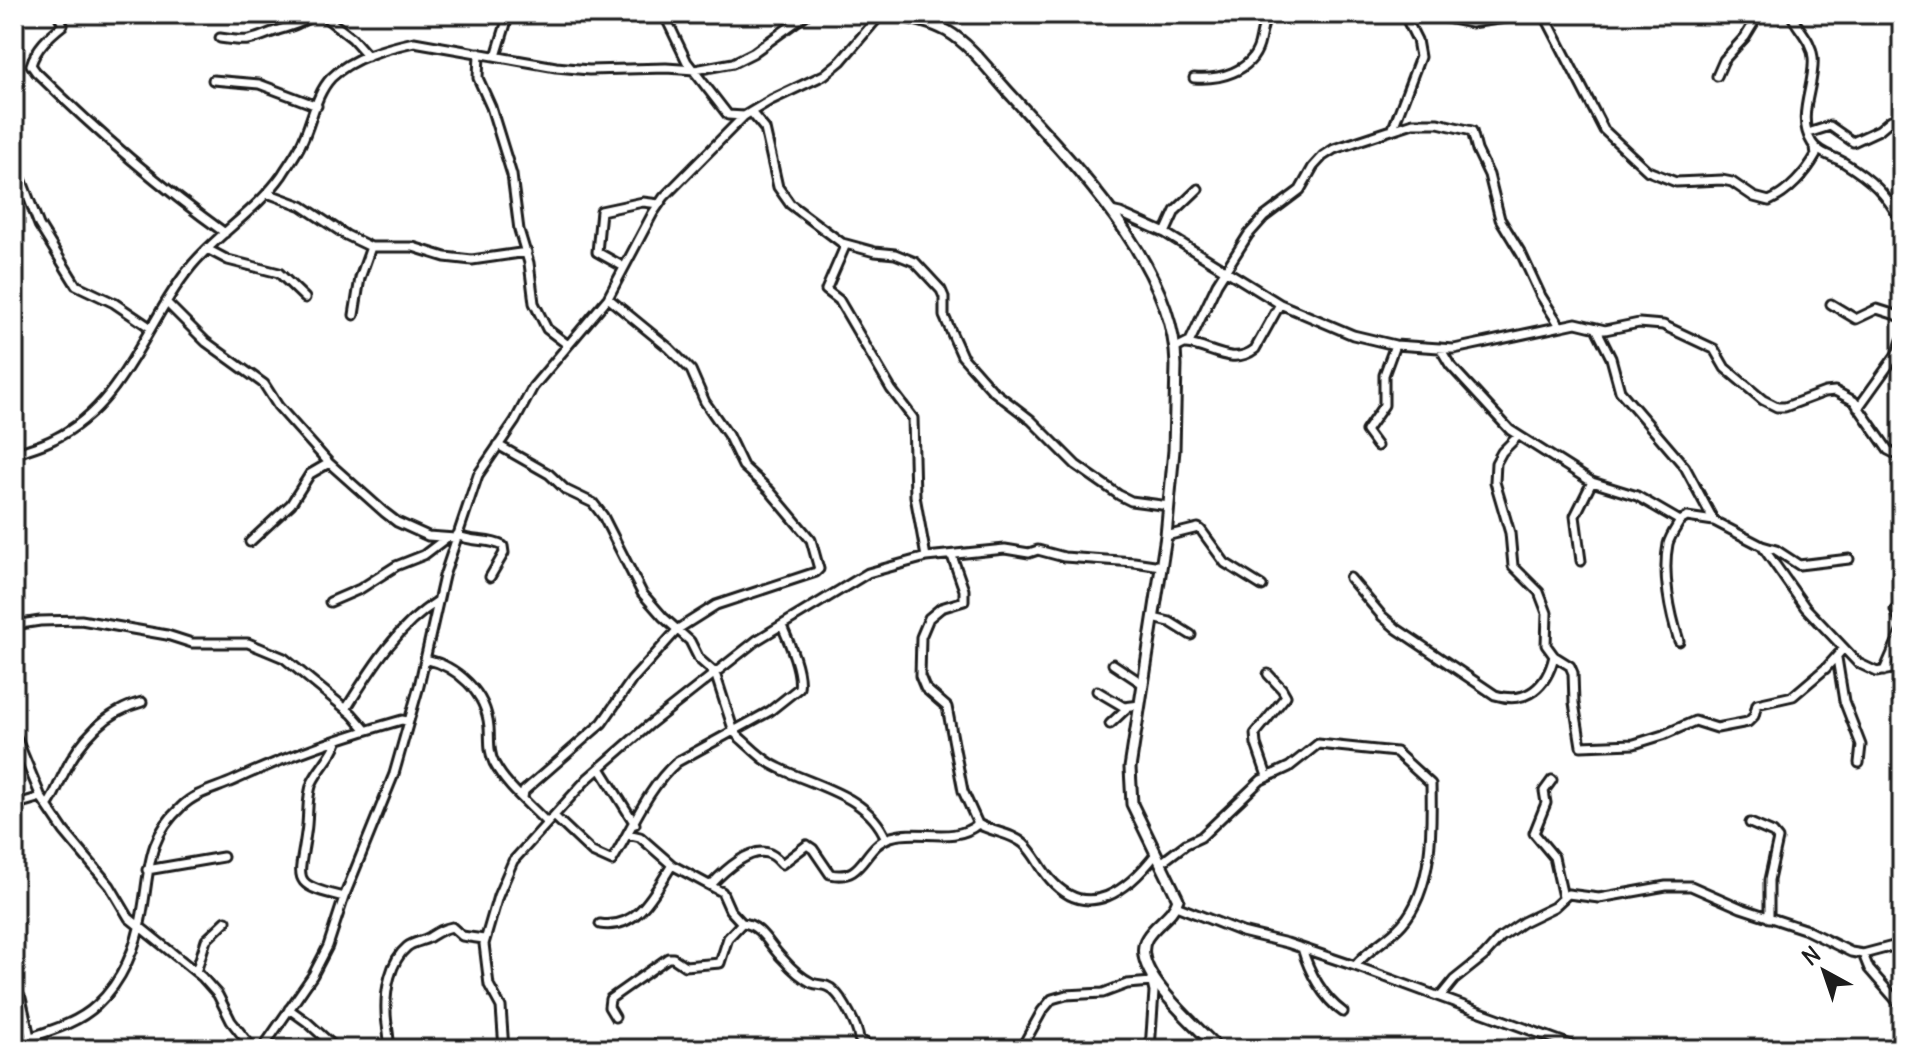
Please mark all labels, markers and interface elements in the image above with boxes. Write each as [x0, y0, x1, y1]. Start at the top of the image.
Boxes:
north arrow [1784, 931, 1864, 1011]
text: N [1796, 940, 1826, 971]

